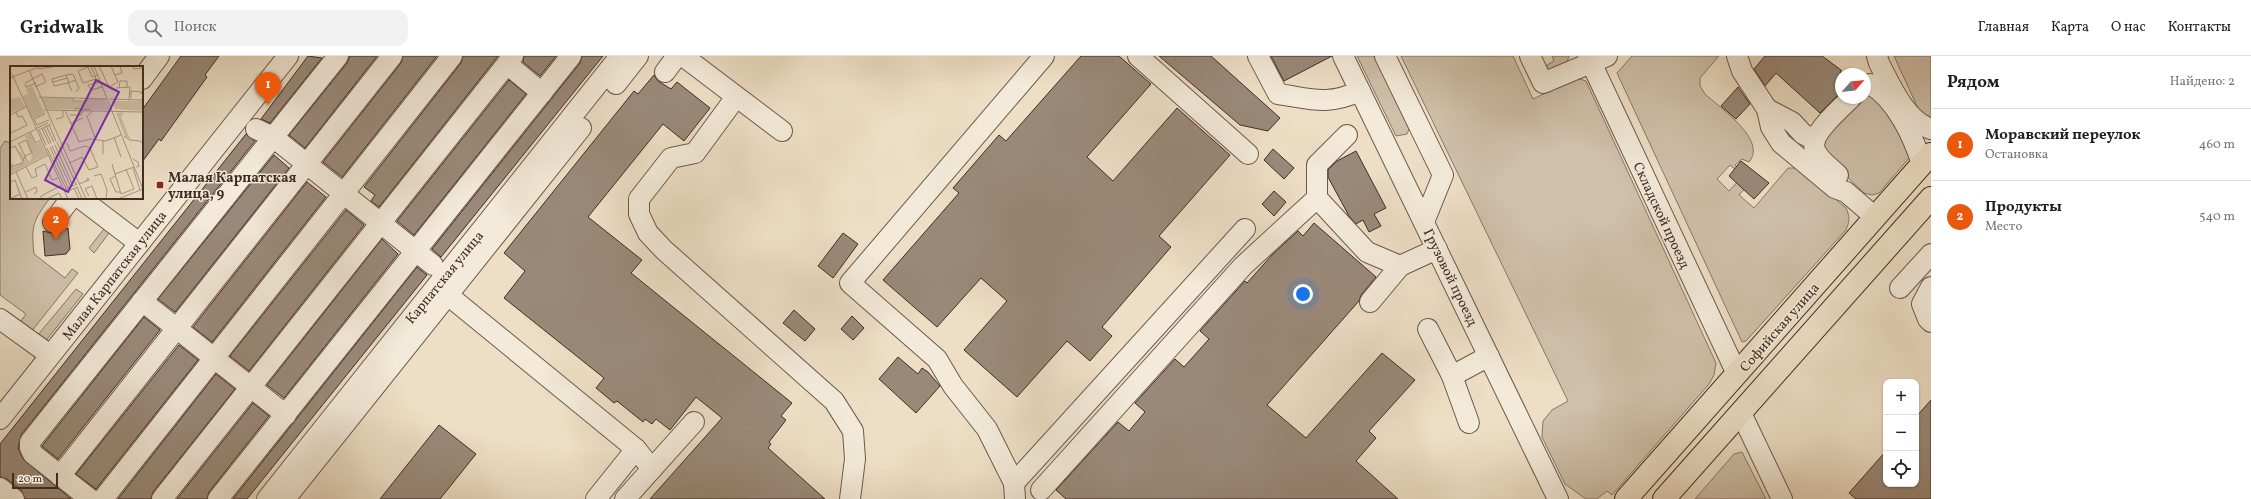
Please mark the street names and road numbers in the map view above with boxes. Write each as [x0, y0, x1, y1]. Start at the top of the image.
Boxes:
street label: Складской проезд [1628, 159, 1694, 272]
street label: Малая Карпатская улица [59, 207, 172, 345]
street label: Грузовой проезд [1418, 226, 1482, 330]
street label: Карпатская улица [402, 227, 489, 329]
street label: Софийская улица [1736, 279, 1824, 377]

